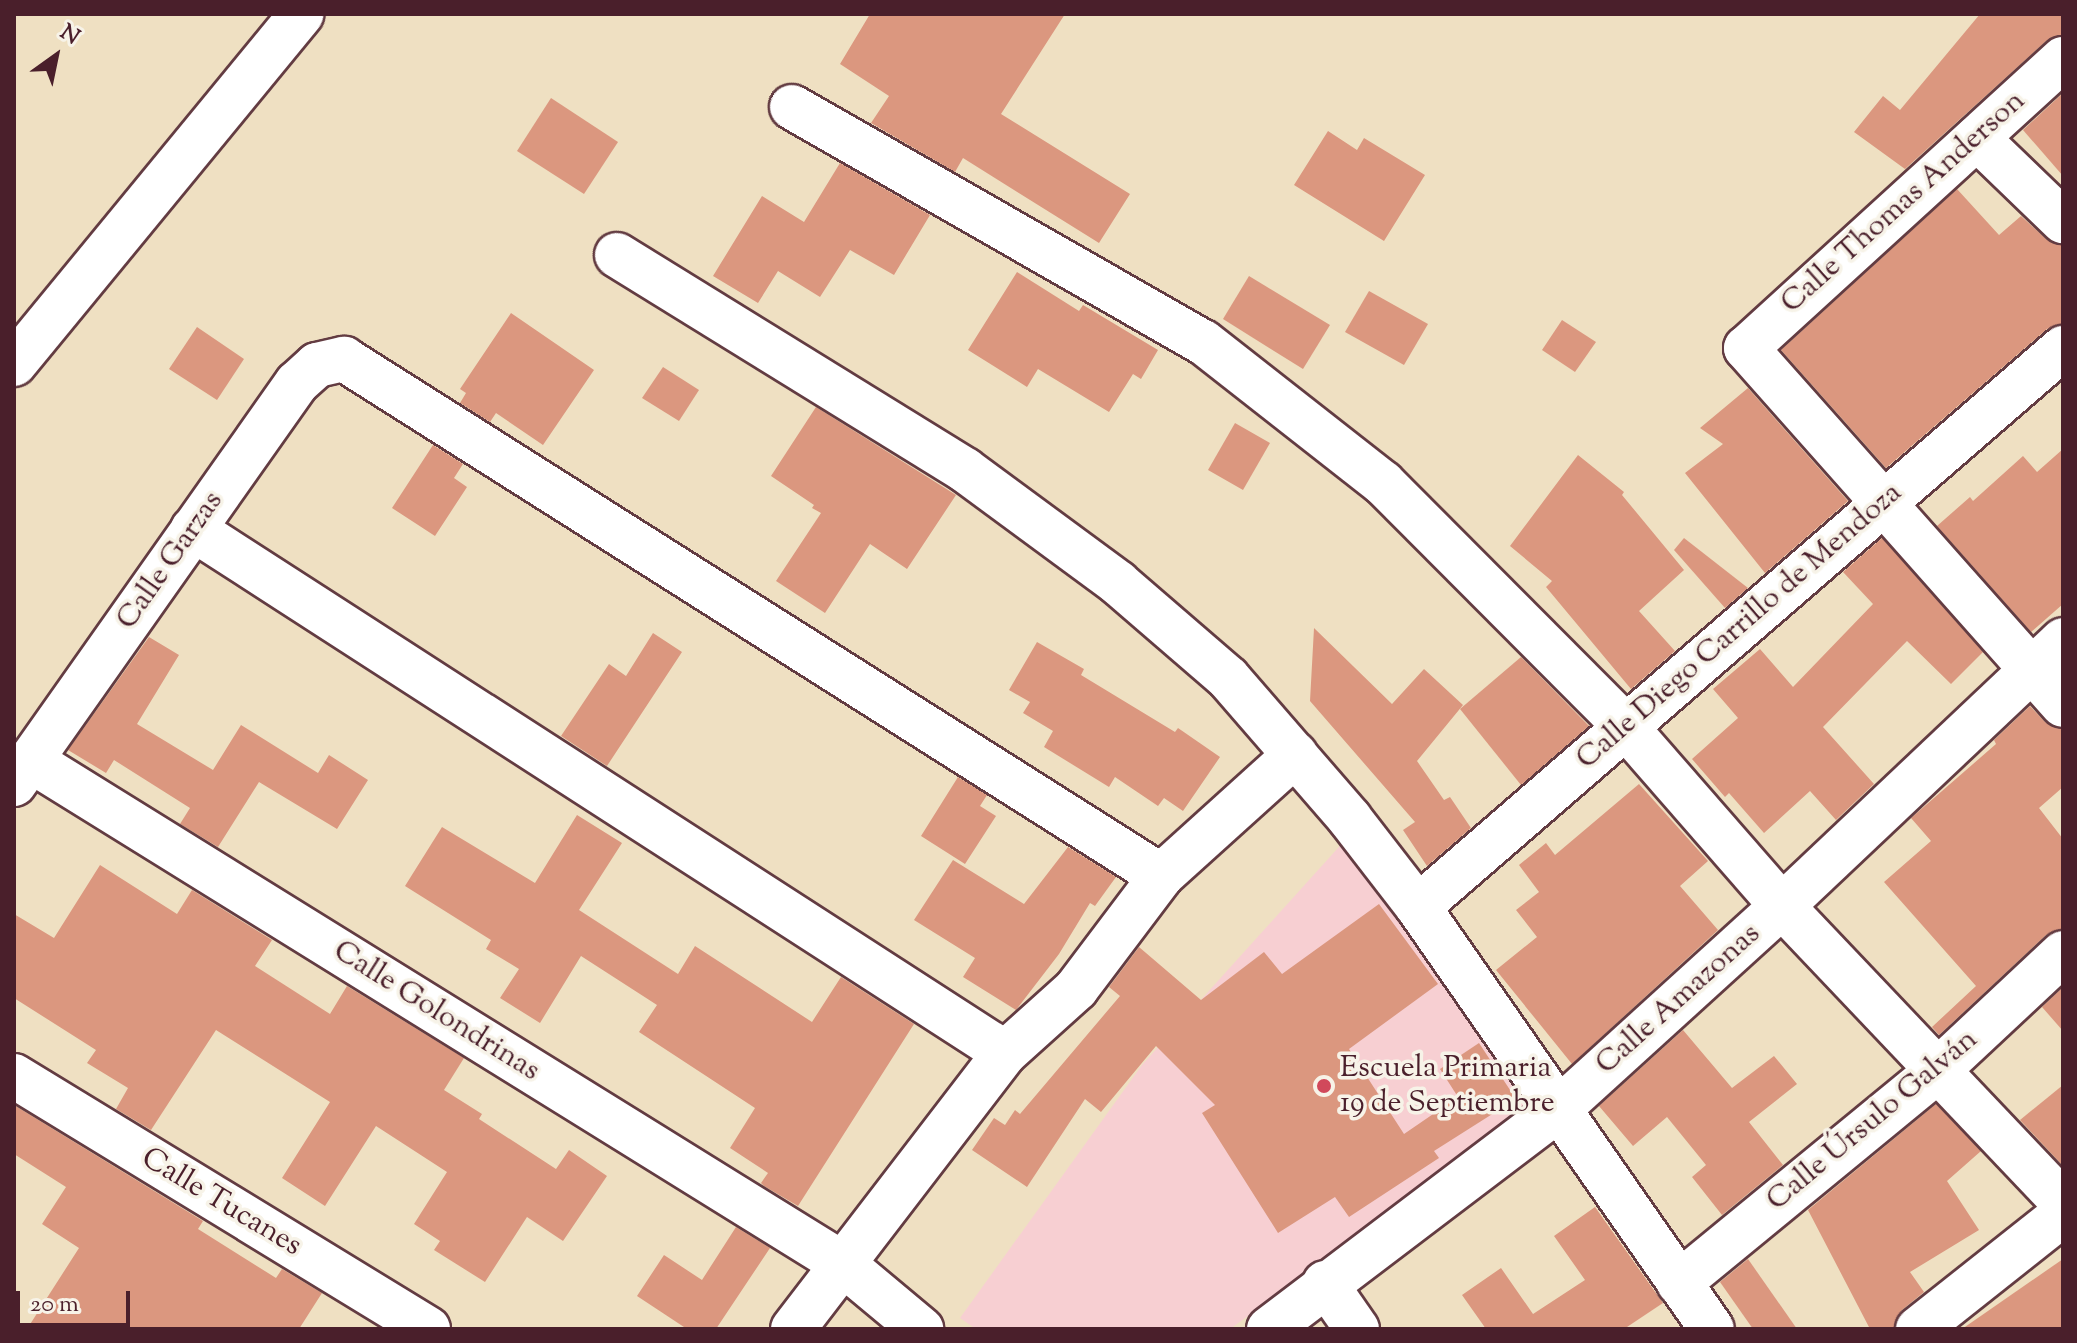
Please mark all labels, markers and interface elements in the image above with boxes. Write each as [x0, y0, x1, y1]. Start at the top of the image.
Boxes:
north arrow [16, 16, 96, 96]
text: N [53, 18, 85, 54]
street label: Calle Thomas Anderson [1775, 84, 2033, 322]
street label: Calle Diego Carrillo de Mendoza [1570, 476, 1910, 778]
street label: Calle Garzas [110, 485, 232, 637]
street label: Calle Amazonas [1589, 917, 1769, 1083]
street label: Calle Golondrinas [326, 934, 546, 1090]
street label: Calle Úrsulo Galván [1760, 1022, 1986, 1220]
place label: Escuela Primaria 19 de Septiembre [1340, 1051, 1555, 1122]
marker: Escuela Primaria 19 de Septiembre [1315, 1077, 1333, 1095]
street label: Calle Tucanes [134, 1141, 308, 1265]
scale bar [20, 1275, 134, 1325]
text: 20 m [30, 1288, 79, 1322]

